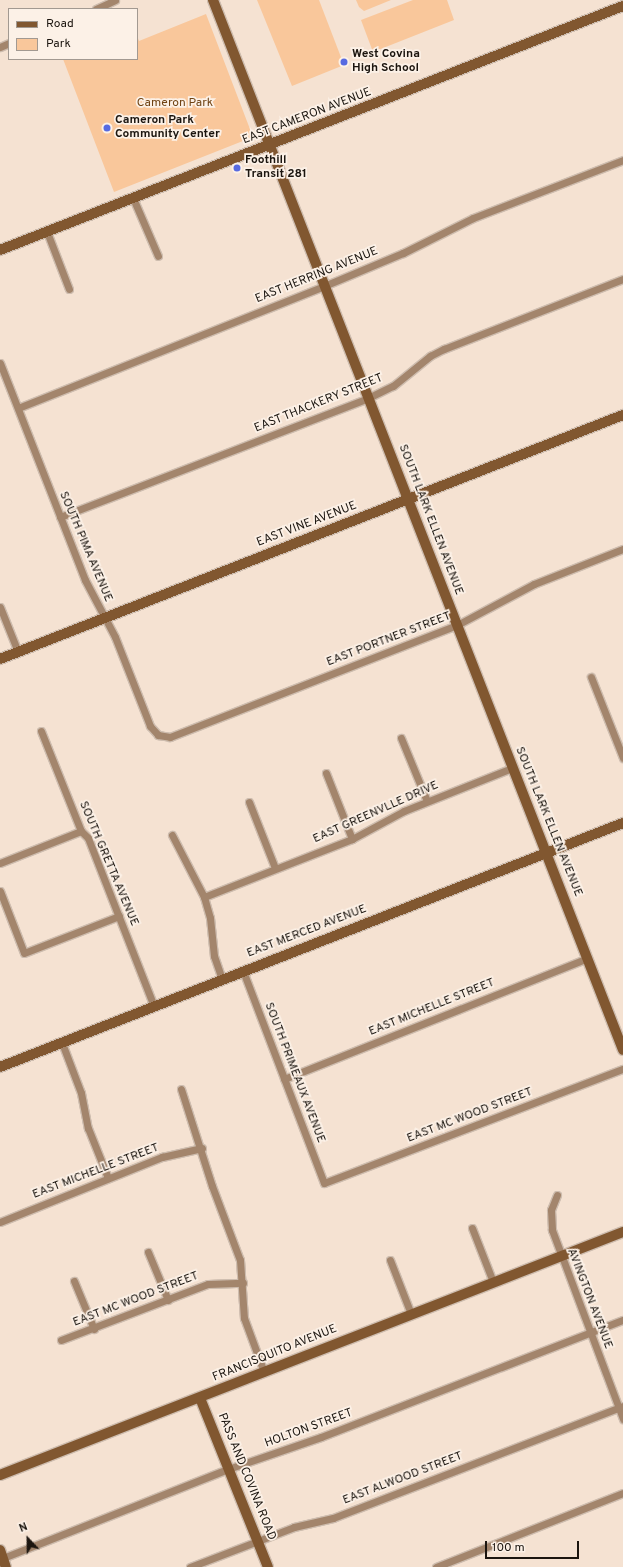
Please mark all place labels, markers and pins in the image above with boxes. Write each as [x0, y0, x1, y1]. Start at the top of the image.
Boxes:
place label: West Covina High School [352, 48, 420, 76]
marker: West Covina High School [339, 57, 349, 67]
place label: Cameron Park Community Center [115, 114, 220, 142]
marker: Cameron Park Community Center [102, 123, 112, 133]
place label: Foothill Transit 281 [245, 154, 307, 182]
marker: Foothill Transit 281 [232, 163, 242, 173]

